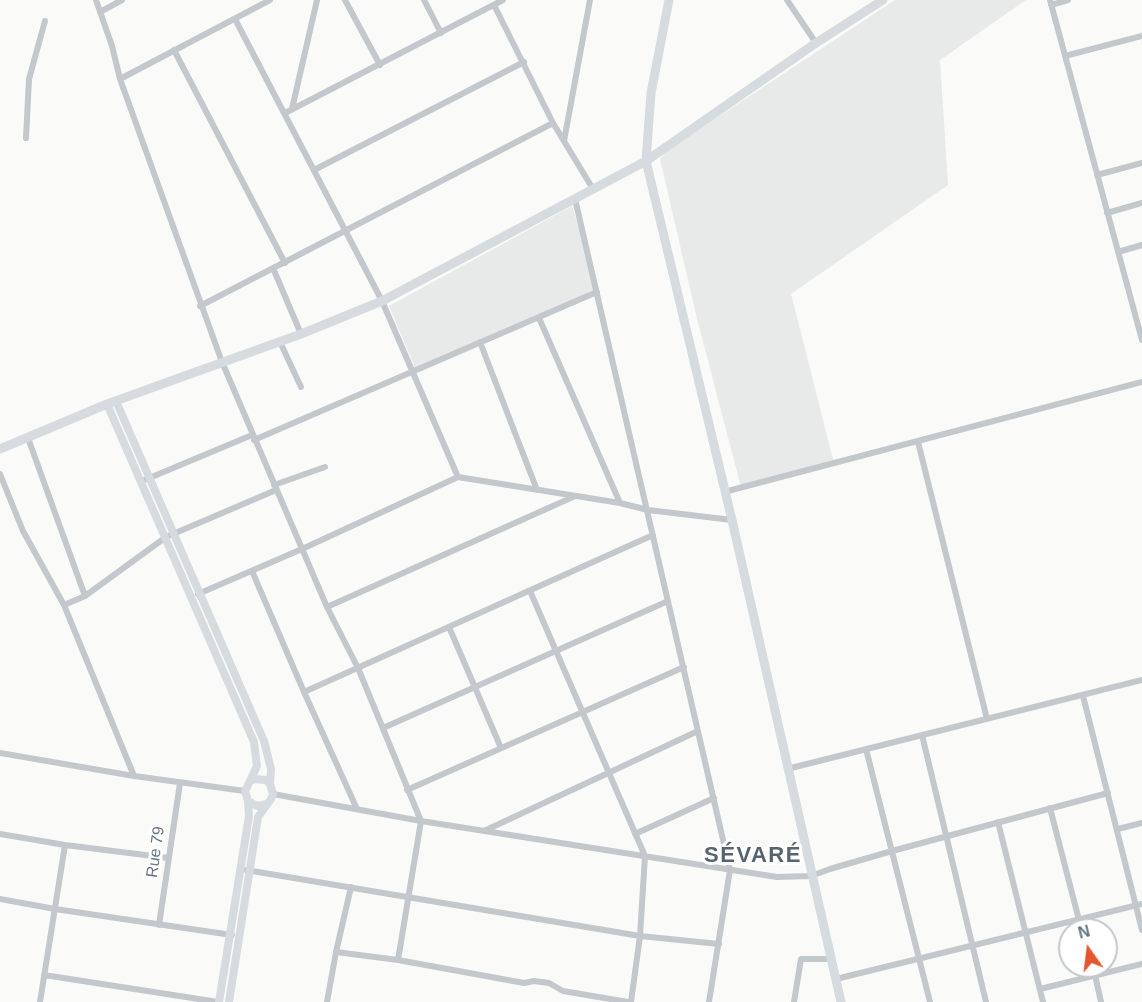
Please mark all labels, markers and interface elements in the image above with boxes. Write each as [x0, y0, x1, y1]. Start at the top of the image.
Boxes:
street label: Rue 79 [143, 825, 169, 879]
district label: SÉVARÉ [704, 843, 802, 869]
north arrow [1058, 918, 1118, 978]
text: N [1076, 922, 1092, 942]

